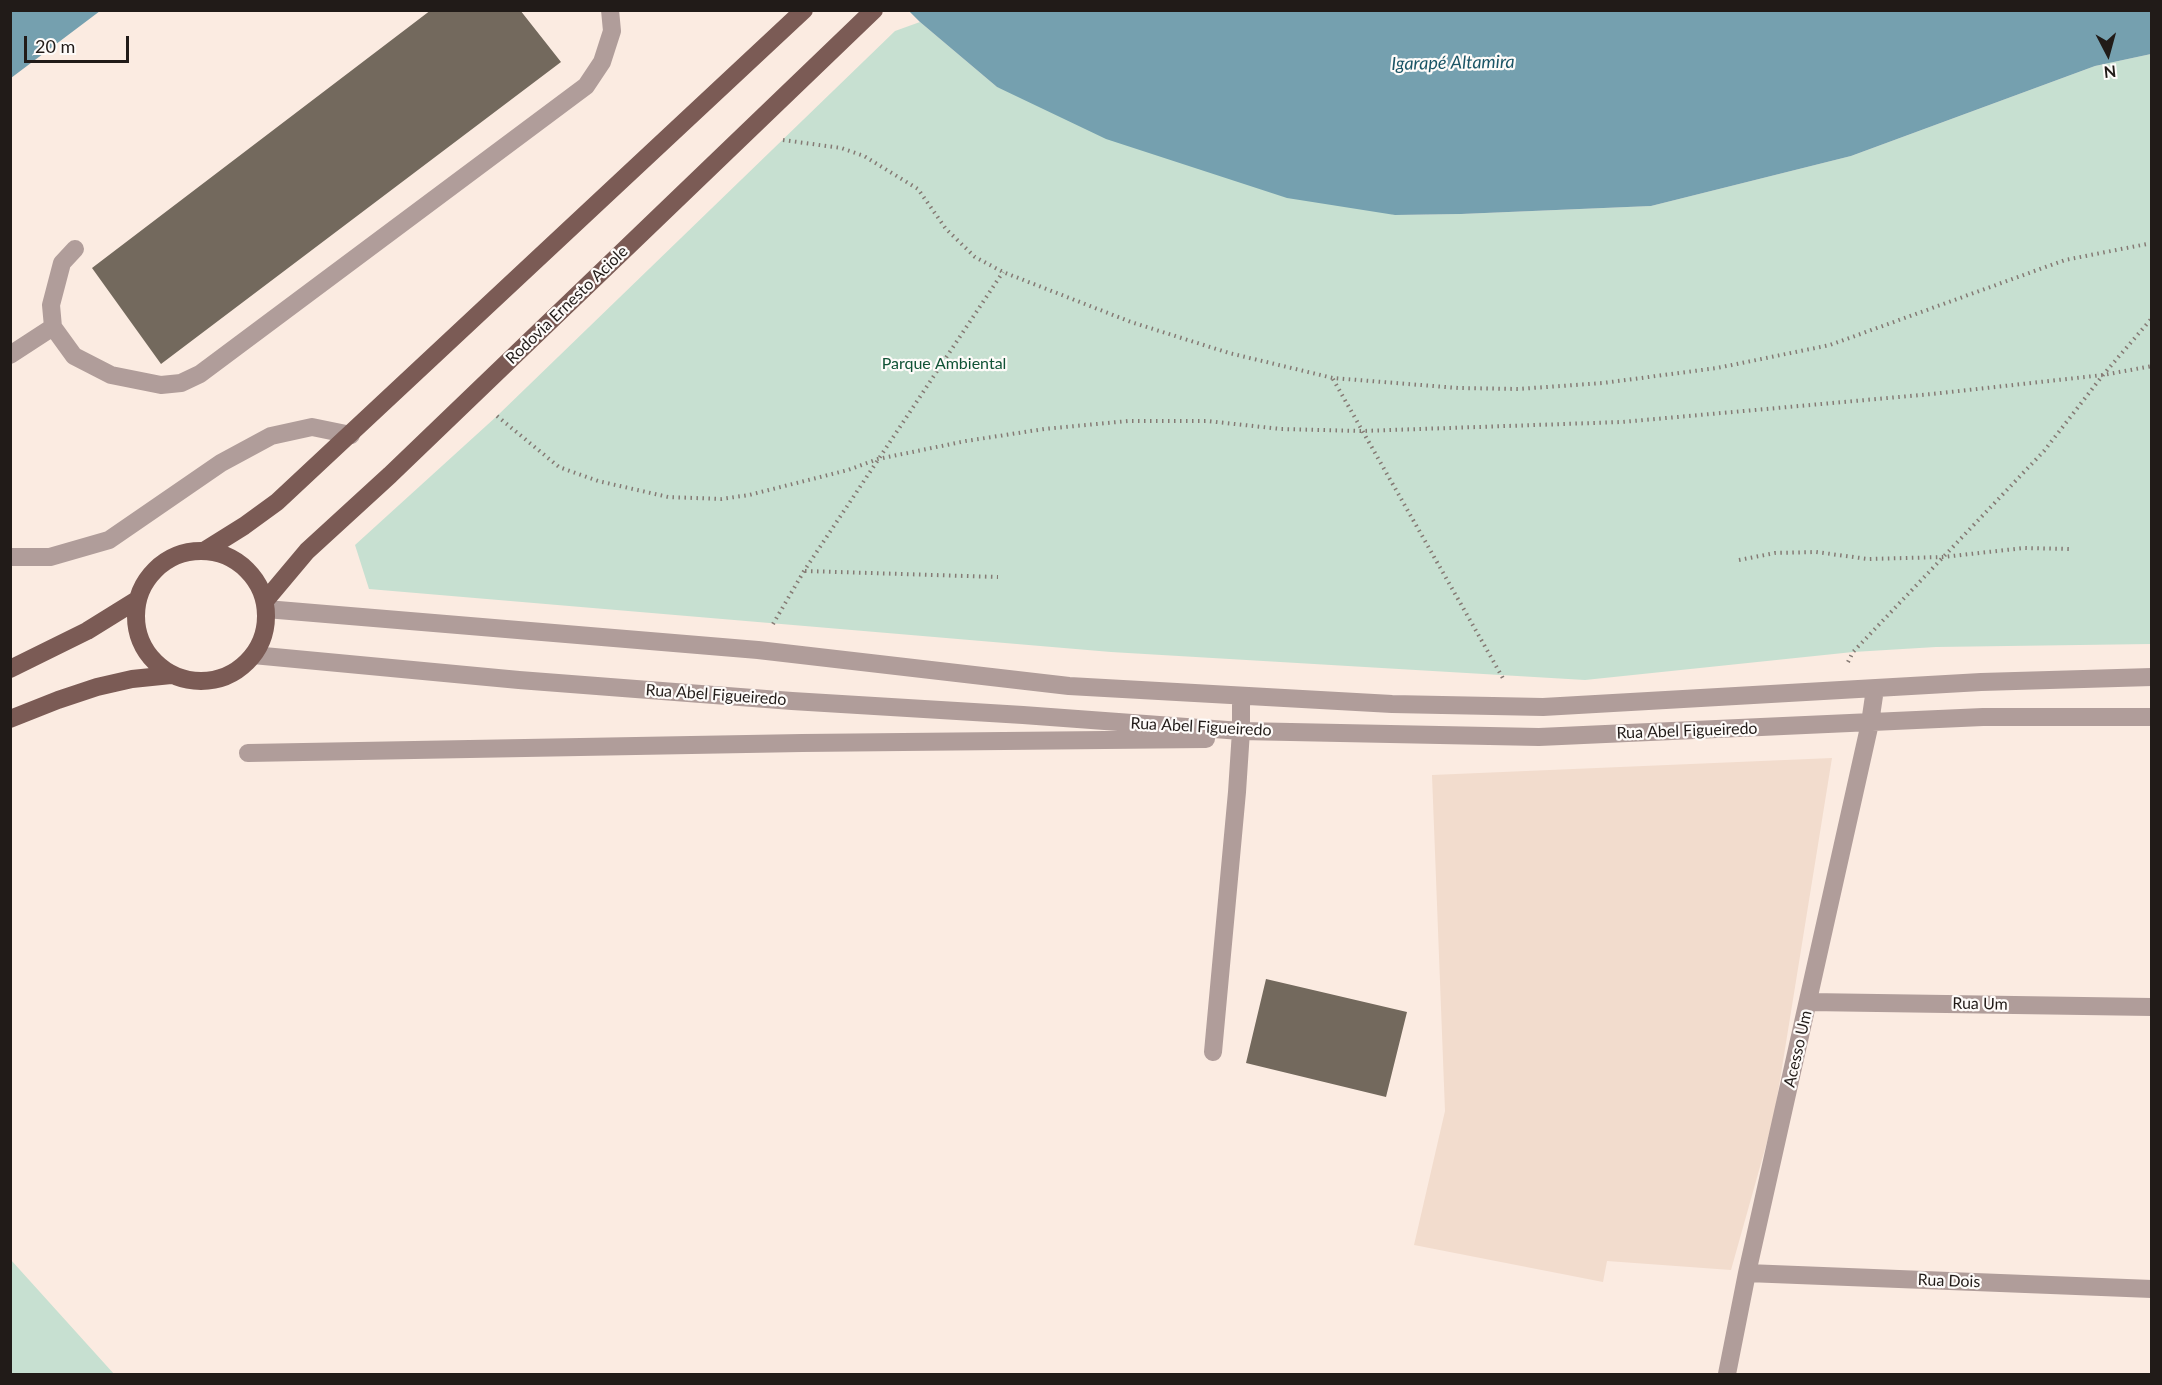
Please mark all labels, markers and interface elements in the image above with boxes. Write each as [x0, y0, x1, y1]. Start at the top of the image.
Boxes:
scale bar [27, 24, 132, 62]
north arrow [2078, 24, 2138, 84]
text: 20 m [35, 35, 75, 57]
water label: Igarapé Altamira [1391, 51, 1515, 75]
text: N [2103, 62, 2117, 82]
street label: Rodovia Ernesto Aciole [502, 242, 632, 368]
park label: Parque Ambiental [882, 354, 1006, 374]
street label: Rua Abel Figueiredo [645, 681, 787, 709]
street label: Rua Abel Figueiredo [1130, 714, 1272, 740]
street label: Rua Abel Figueiredo [1616, 719, 1758, 743]
street label: Rua Um [1952, 994, 2008, 1014]
street label: Acesso Um [1780, 1009, 1816, 1089]
street label: Rua Dois [1917, 1270, 1981, 1292]

